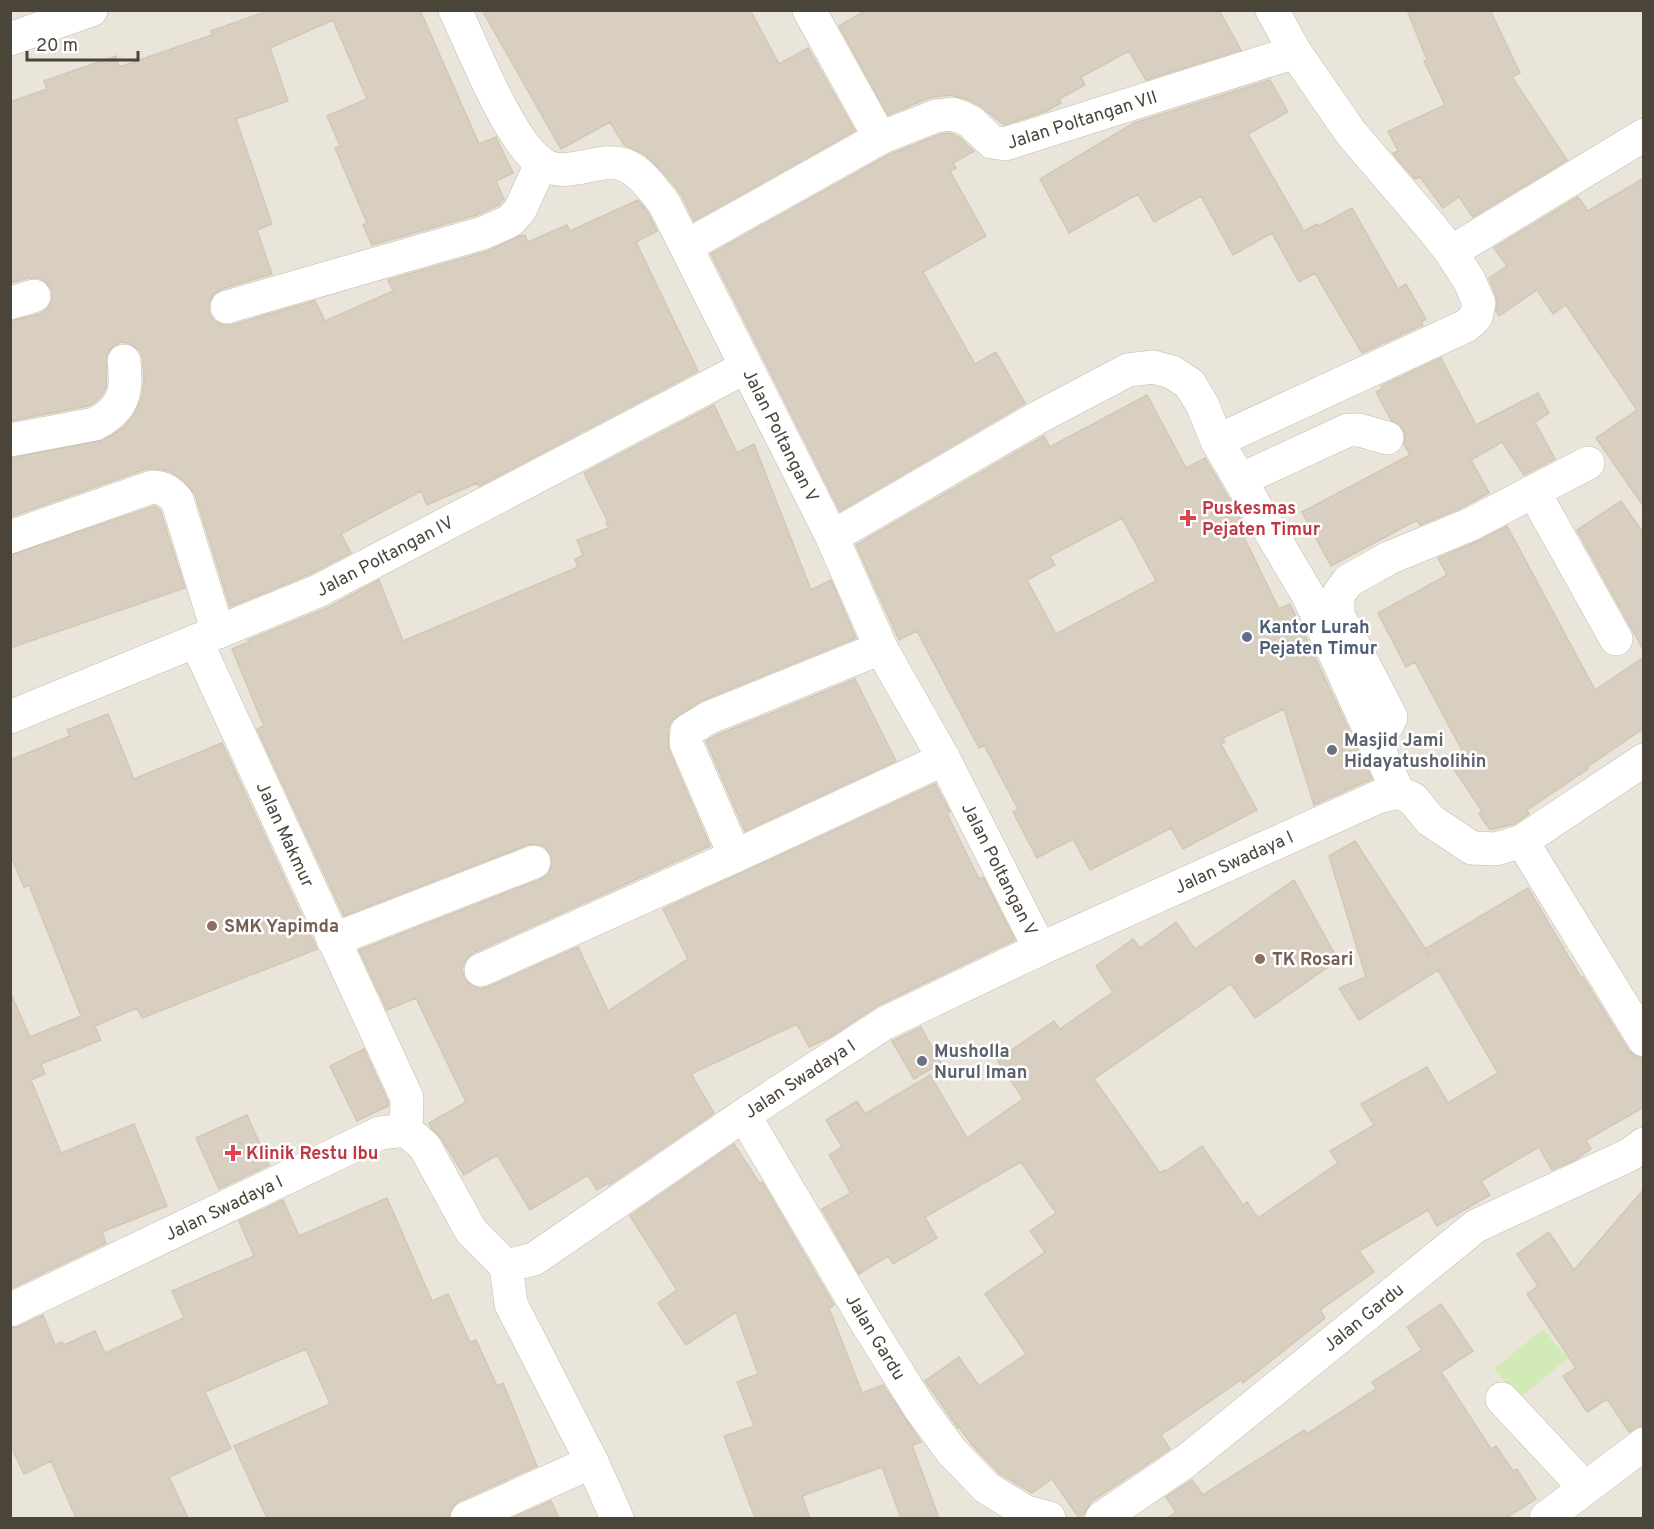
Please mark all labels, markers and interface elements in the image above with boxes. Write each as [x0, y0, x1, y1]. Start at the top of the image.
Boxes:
scale bar [27, 24, 138, 62]
text: 20 m [36, 35, 78, 58]
street label: Jalan Poltangan VII [1004, 86, 1160, 156]
street label: Jalan Poltangan V [736, 366, 823, 507]
place label: Puskesmas Pejaten Timur [1202, 498, 1321, 542]
marker: Puskesmas Pejaten Timur [1179, 509, 1197, 527]
street label: Jalan Poltangan IV [313, 512, 458, 603]
place label: Kantor Lurah Pejaten Timur [1259, 617, 1378, 661]
marker: Kantor Lurah Pejaten Timur [1240, 630, 1254, 644]
place label: Masjid Jami Hidayatusholihin [1344, 730, 1486, 774]
marker: Masjid Jami Hidayatusholihin [1325, 743, 1339, 757]
street label: Jalan Makmur [250, 779, 318, 891]
street label: Jalan Poltangan V [955, 799, 1042, 940]
street label: Jalan Swadaya I [1171, 826, 1298, 900]
place label: SMK Yapimda [224, 916, 339, 939]
marker: SMK Yapimda [205, 919, 219, 933]
place label: TK Rosari [1272, 949, 1353, 972]
marker: TK Rosari [1253, 952, 1267, 966]
street label: Jalan Swadaya I [741, 1035, 861, 1125]
place label: Musholla Nurul Iman [934, 1041, 1027, 1085]
marker: Musholla Nurul Iman [915, 1054, 929, 1068]
place label: Klinik Restu Ibu [246, 1143, 379, 1166]
marker: Klinik Restu Ibu [224, 1144, 242, 1162]
street label: Jalan Swadaya I [162, 1171, 287, 1247]
street label: Jalan Gardu [1320, 1279, 1409, 1358]
street label: Jalan Gardu [839, 1290, 910, 1385]

